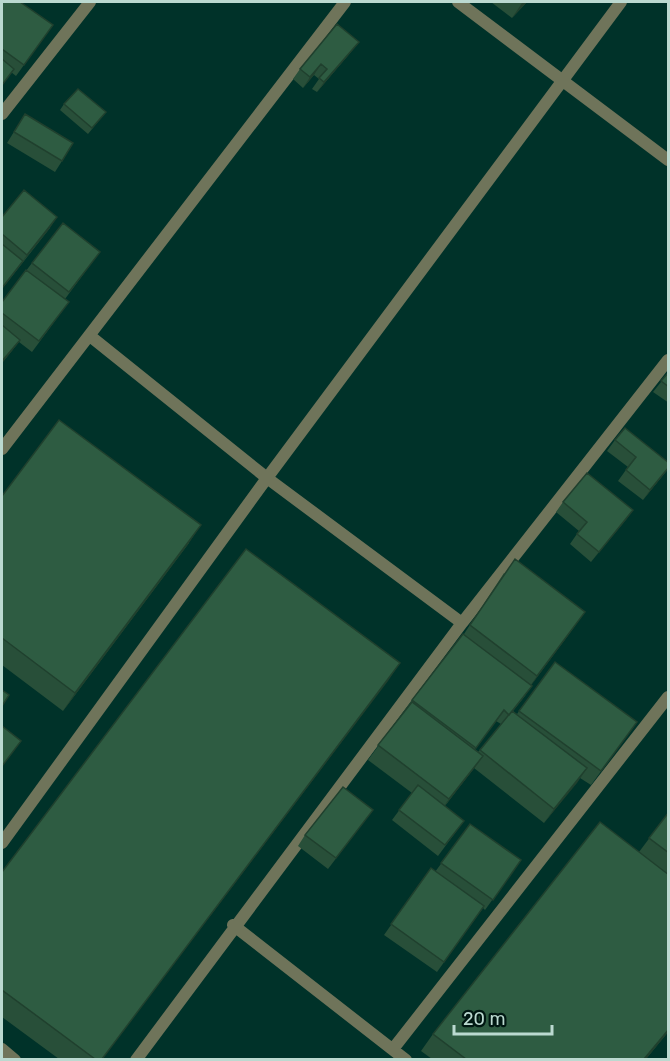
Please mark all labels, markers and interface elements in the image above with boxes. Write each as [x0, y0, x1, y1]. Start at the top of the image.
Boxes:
scale bar [454, 998, 552, 1036]
text: 20 m [463, 1008, 505, 1030]

